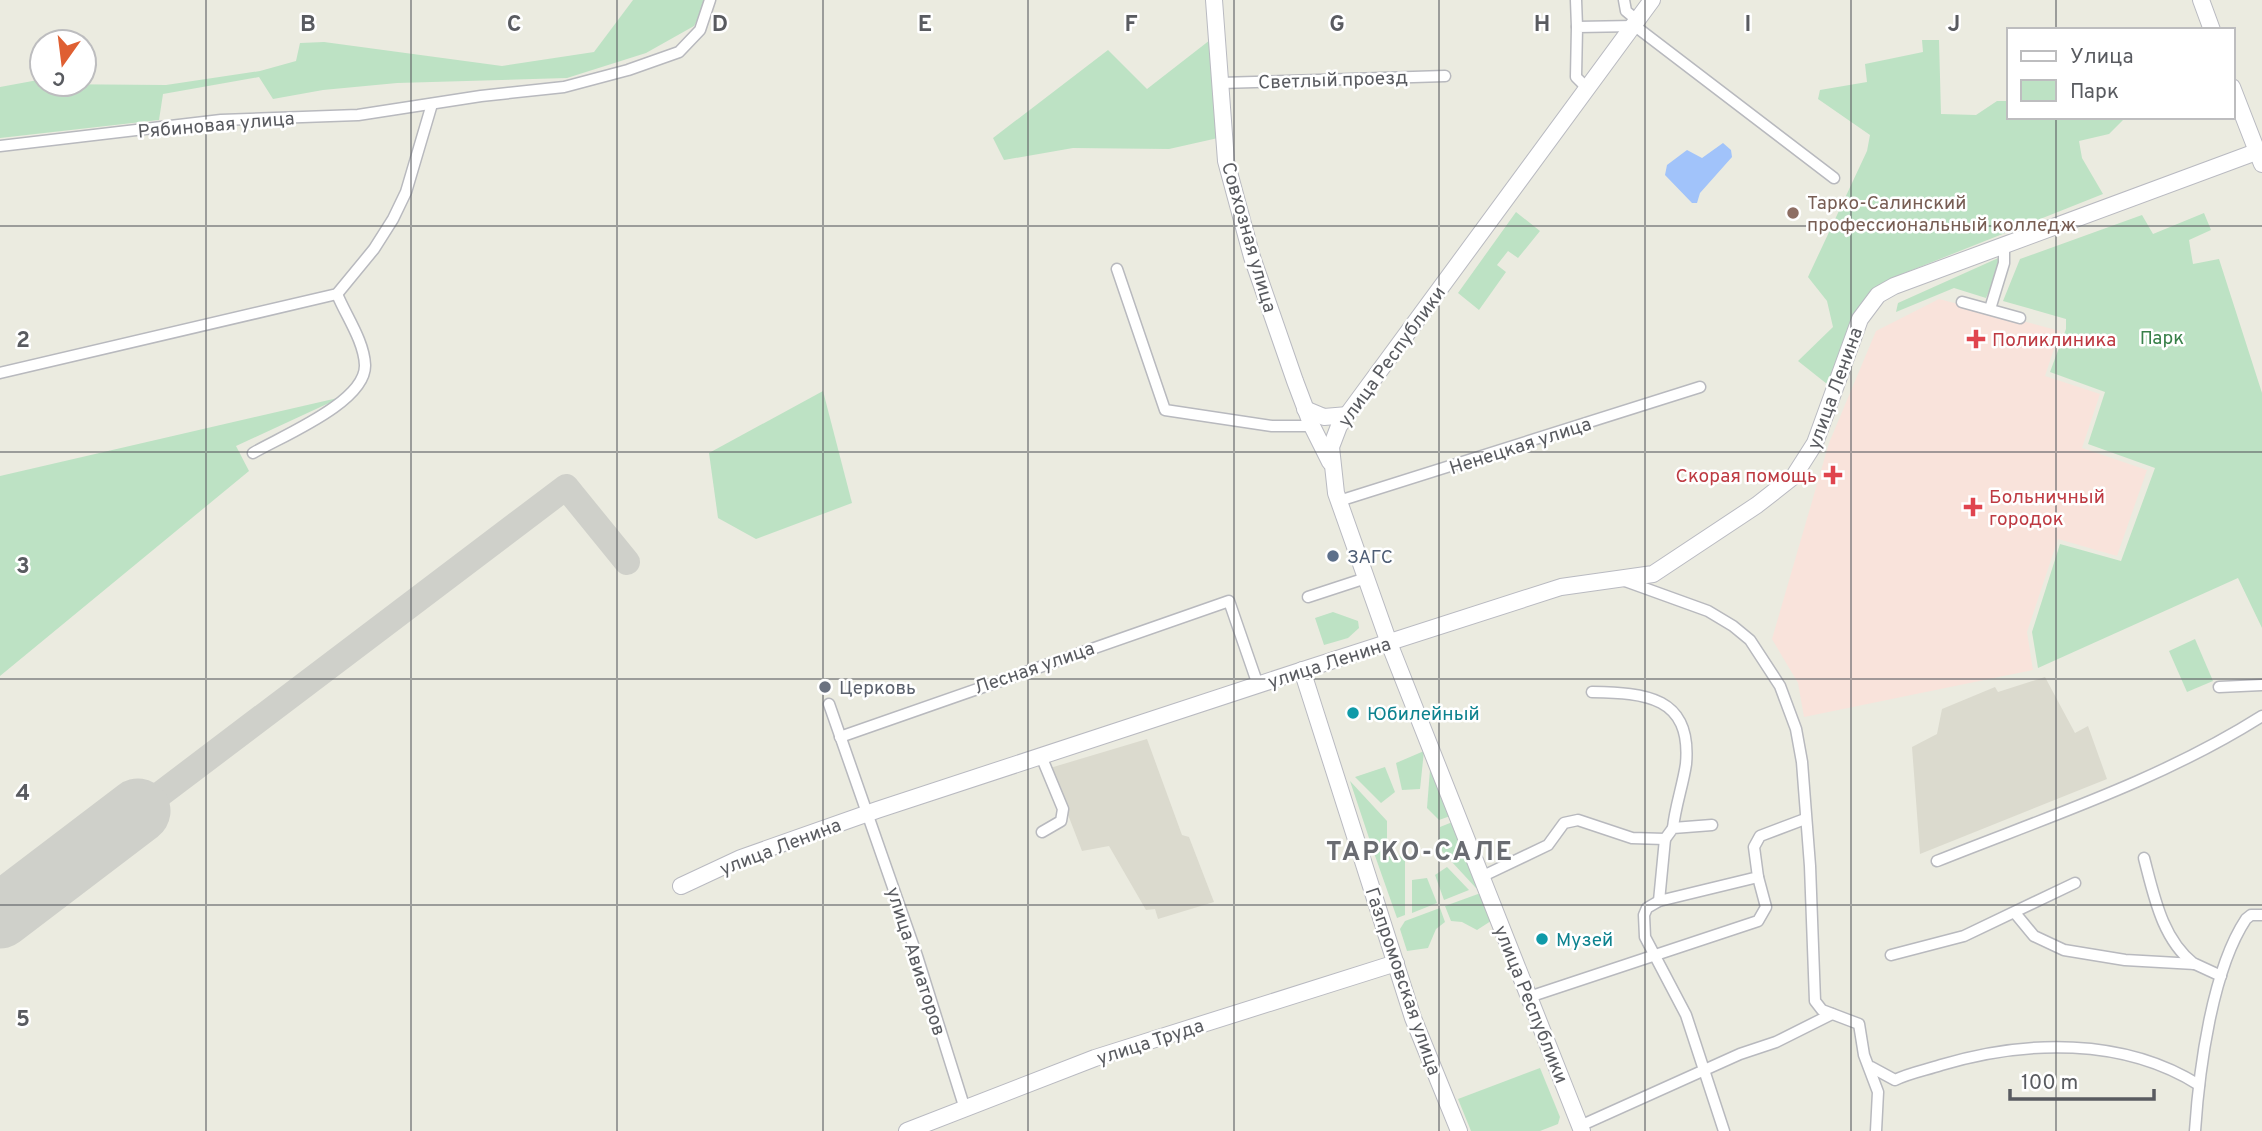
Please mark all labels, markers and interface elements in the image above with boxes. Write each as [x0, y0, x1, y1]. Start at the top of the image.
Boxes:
text: B [300, 11, 316, 40]
text: C [507, 11, 521, 40]
text: D [712, 11, 728, 40]
text: E [918, 11, 932, 40]
text: F [1124, 11, 1138, 40]
text: G [1329, 11, 1345, 40]
text: H [1534, 11, 1550, 40]
text: I [1745, 11, 1751, 40]
text: J [1948, 11, 1960, 40]
north arrow [28, 28, 98, 98]
legend [2007, 28, 2234, 119]
text: Улица [2070, 44, 2134, 71]
text: С [51, 64, 68, 91]
street label: Светлый проезд [1258, 66, 1408, 96]
text: Парк [2070, 79, 2119, 106]
street label: Рябиновая улица [137, 107, 296, 145]
street label: Совхозная улица [1215, 160, 1281, 315]
place label: Тарко-Салинский профессиональный колледж [1807, 192, 2076, 238]
marker: Тарко-Салинский профессиональный колледж [1785, 205, 1801, 221]
street label: улица Республики [1333, 282, 1452, 432]
street label: улица Ленина [1803, 324, 1869, 453]
text: 2 [16, 327, 30, 356]
park label: Парк [2140, 327, 2184, 351]
marker: Поликлиника [1966, 329, 1986, 349]
place label: Поликлиника [1992, 329, 2116, 353]
street label: Ненецкая улица [1447, 413, 1595, 481]
place label: Скорая помощь [1676, 465, 1817, 489]
marker: Скорая помощь [1823, 465, 1843, 485]
place label: Больничный городок [1989, 486, 2105, 532]
marker: Больничный городок [1963, 497, 1983, 517]
place label: ЗАГС [1347, 546, 1393, 570]
marker: ЗАГС [1325, 548, 1341, 564]
text: 3 [16, 553, 30, 582]
street label: улица Ленина [1265, 633, 1394, 695]
street label: Лесная улица [971, 637, 1098, 701]
place label: Церковь [839, 677, 916, 701]
marker: Церковь [817, 679, 833, 695]
place label: Юбилейный [1367, 703, 1480, 727]
marker: Юбилейный [1345, 705, 1361, 721]
text: 4 [16, 780, 30, 809]
street label: улица Ленина [717, 814, 845, 882]
district label: ТАРКО-САЛЕ [1326, 837, 1514, 870]
street label: улица Авиаторов [880, 884, 950, 1039]
street label: Газпромовская улица [1359, 885, 1446, 1079]
street label: улица Республики [1488, 922, 1573, 1087]
place label: Музей [1556, 929, 1613, 953]
marker: Музей [1534, 931, 1550, 947]
text: 5 [16, 1006, 30, 1035]
street label: улица Труда [1094, 1014, 1207, 1071]
scale bar [2010, 1058, 2154, 1102]
text: 100 m [2021, 1070, 2078, 1097]

